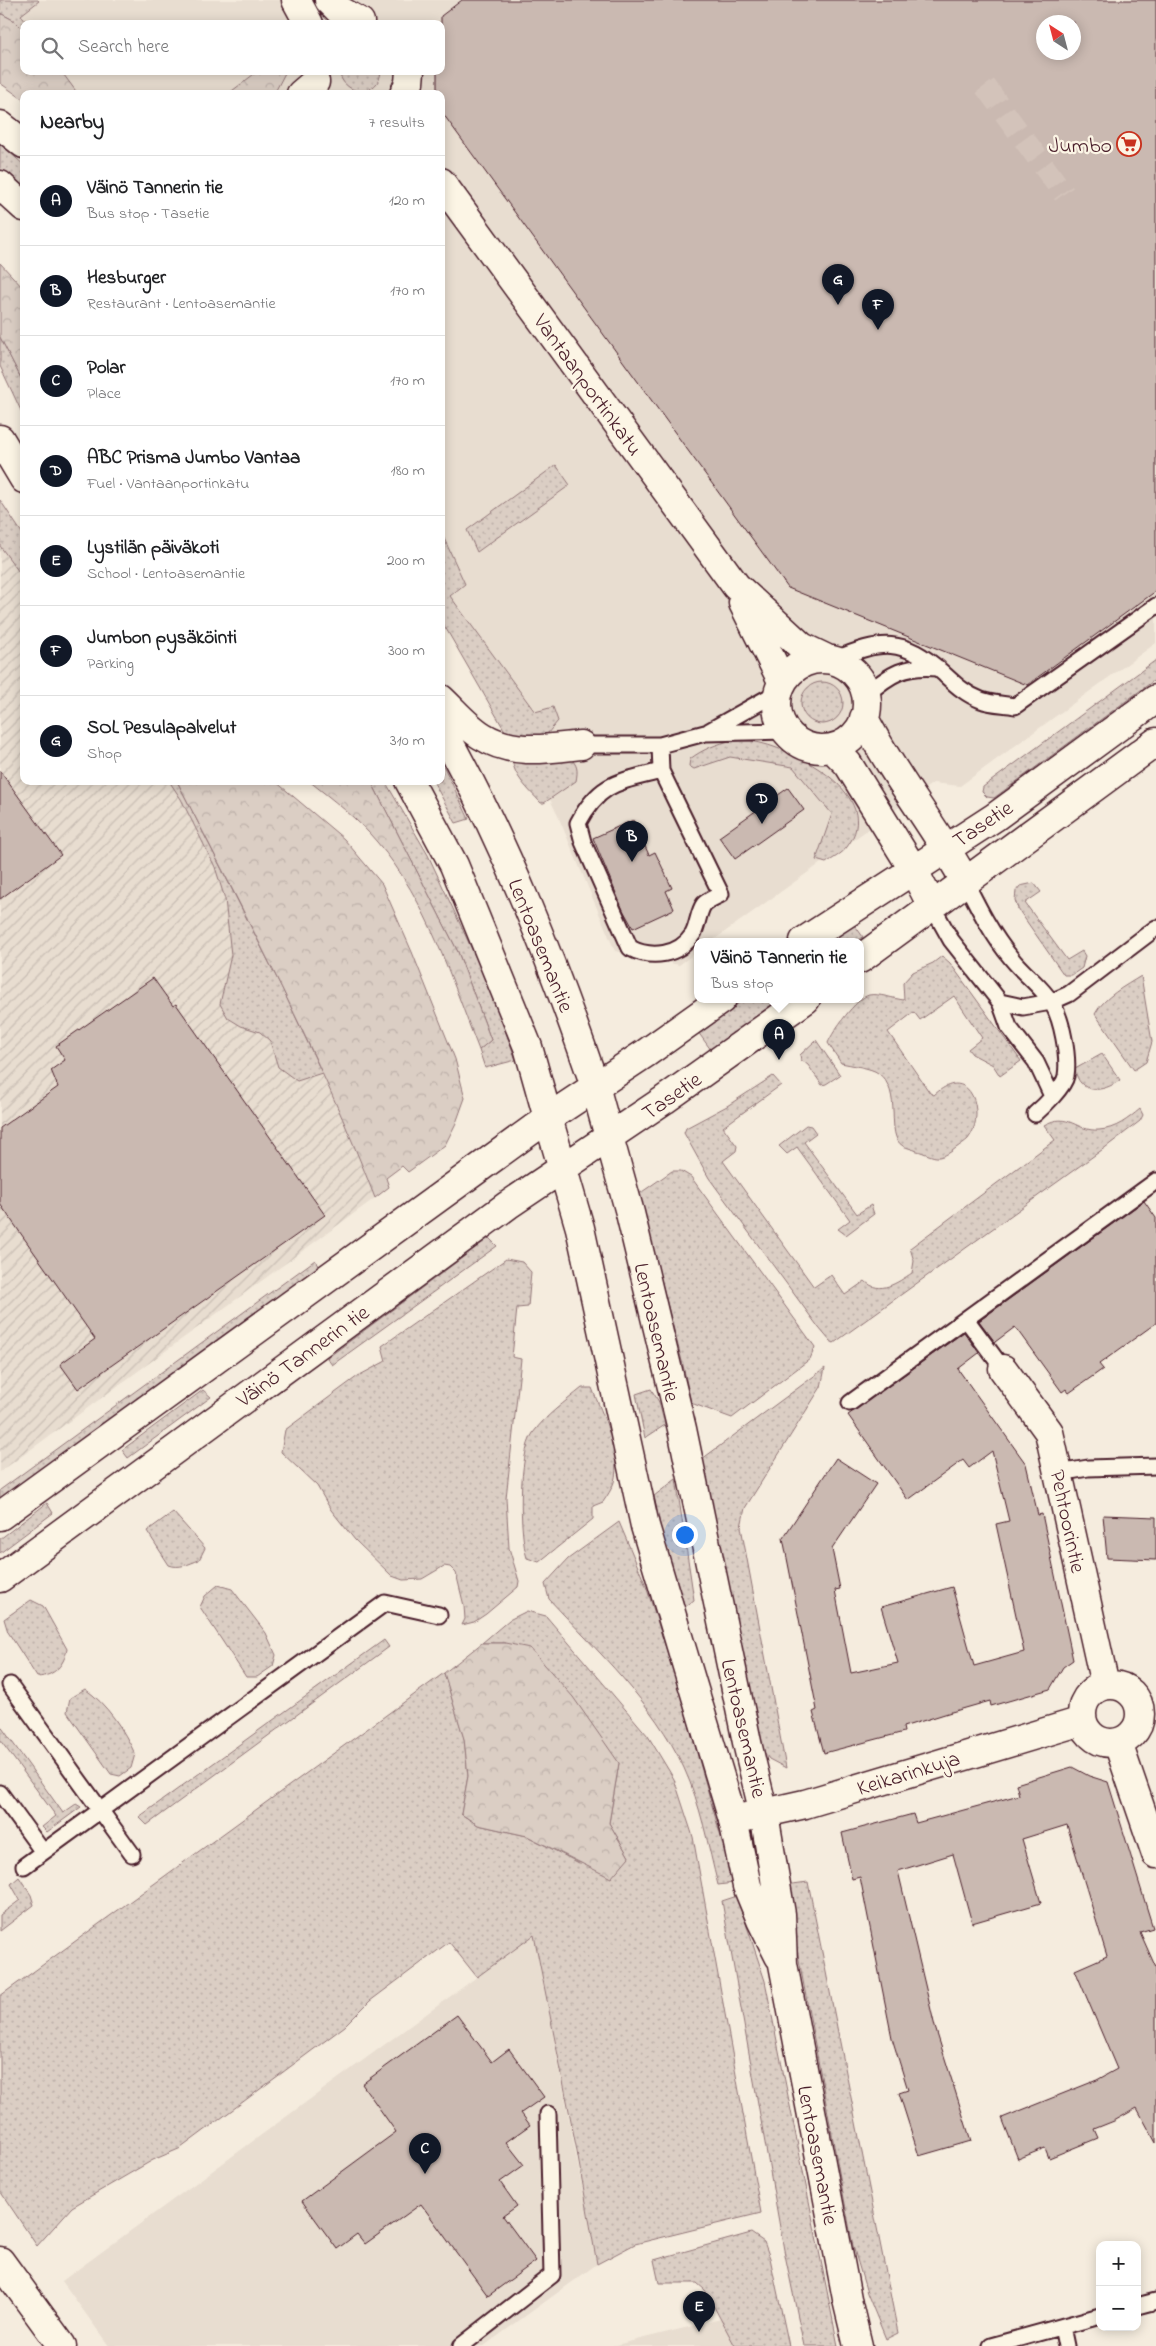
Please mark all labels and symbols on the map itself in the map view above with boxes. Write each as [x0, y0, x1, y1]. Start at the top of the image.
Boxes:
north arrow [1036, 15, 1081, 60]
place label: Jumbo [1049, 131, 1112, 163]
supermarket icon: Jumbo [1116, 131, 1142, 157]
pin: G [822, 264, 854, 305]
pin: F [862, 289, 894, 330]
street label: Vantaanportinkatu [523, 307, 649, 463]
pin: D [746, 783, 778, 824]
street label: Tasetie [947, 793, 1020, 857]
pin: B [616, 821, 648, 862]
street label: Lentoasemantie [498, 874, 581, 1018]
pin: A [763, 1019, 795, 1060]
street label: Tasetie [636, 1065, 709, 1130]
street label: Lentoasemantie [624, 1260, 687, 1405]
street label: Väinö Tannerin tie [230, 1298, 377, 1417]
street label: Pehtoorintie [1040, 1467, 1093, 1576]
your location [672, 1522, 698, 1548]
street label: Lentoasemantie [711, 1656, 774, 1801]
street label: Keikarinkuja [853, 1744, 964, 1806]
street label: Lentoasemantie [787, 2083, 845, 2228]
pin: C [409, 2133, 441, 2174]
pin: E [683, 2291, 715, 2332]

